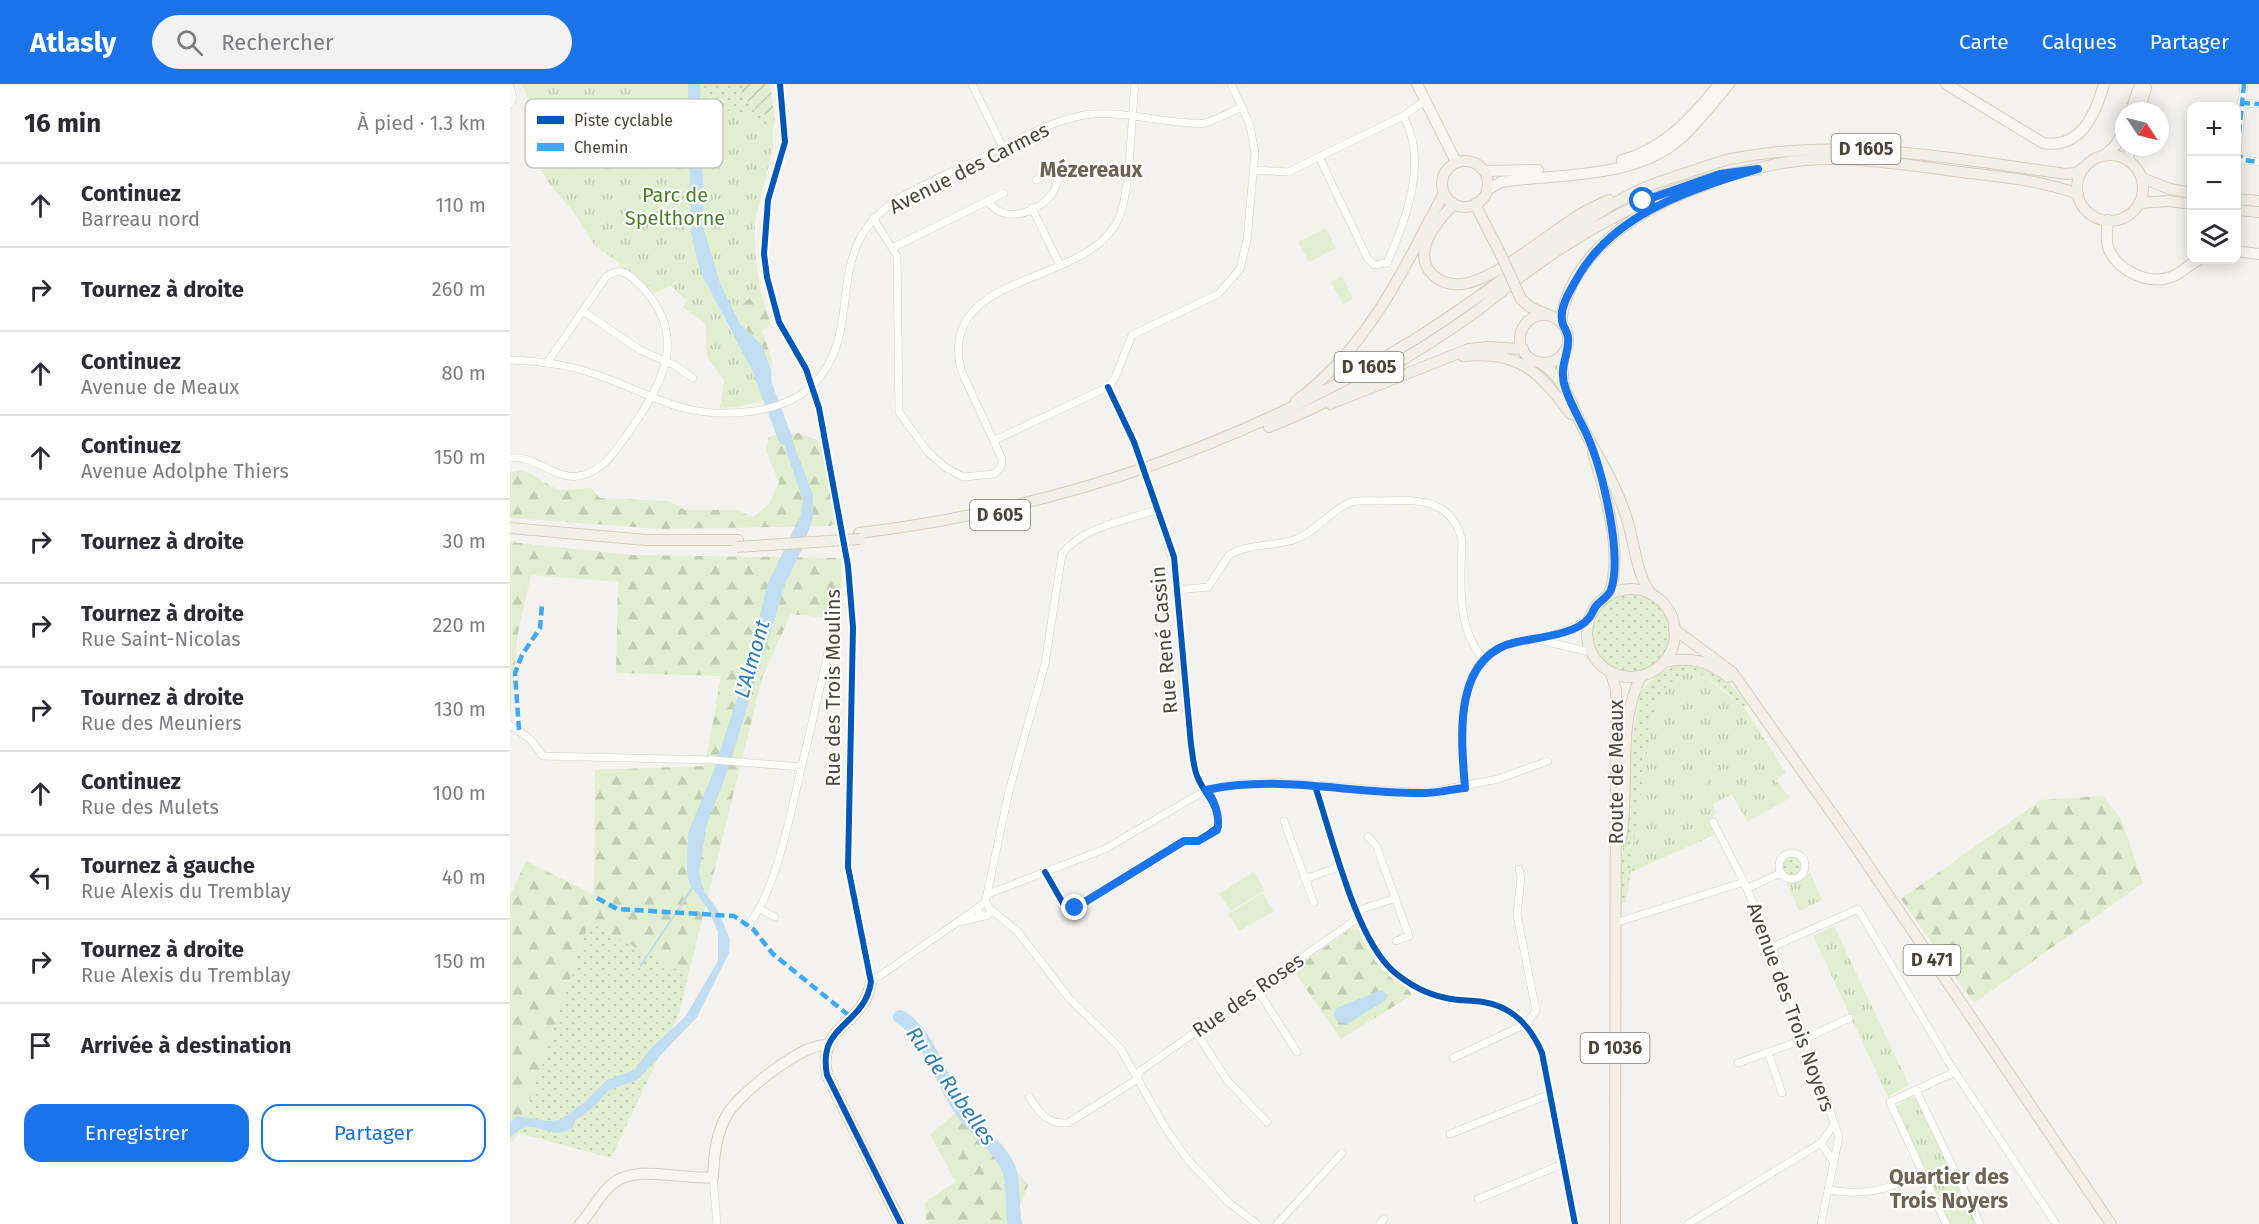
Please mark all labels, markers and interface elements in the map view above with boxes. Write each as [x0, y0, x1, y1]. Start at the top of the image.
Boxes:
search box [152, 15, 572, 69]
text: Atlasly [30, 26, 116, 59]
icon: search [173, 26, 206, 59]
text: Rechercher [221, 29, 333, 56]
text: Carte [1959, 29, 2009, 55]
text: Calques [2042, 29, 2117, 55]
text: Partager [2150, 29, 2229, 55]
legend [525, 99, 723, 168]
north arrow [2115, 102, 2169, 156]
map controls [2187, 102, 2241, 264]
button: + [2187, 102, 2241, 156]
text: 16 min [24, 108, 101, 139]
text: À pied · 1.3 km [357, 111, 486, 135]
text: Piste cyclable [574, 111, 673, 130]
street label: Avenue des Carmes [885, 117, 1053, 219]
road number: D 1605 [1832, 134, 1900, 164]
text: Chemin [574, 138, 629, 157]
button: − [2187, 156, 2241, 210]
district label: Mézereaux [1040, 157, 1142, 183]
text: Continuez [81, 180, 181, 207]
park label: Parc de Spelthorne [625, 183, 725, 230]
route start [1629, 187, 1655, 213]
icon: ahead [24, 189, 57, 222]
text: 110 m [435, 193, 486, 217]
text: Barreau nord [81, 207, 200, 231]
button: layers [2187, 210, 2241, 264]
icon: right [24, 273, 57, 306]
text: Tournez à droite [81, 276, 244, 303]
text: 260 m [432, 277, 486, 301]
text: Continuez [81, 348, 181, 375]
road number: D 1605 [1334, 352, 1404, 382]
icon: ahead [24, 357, 57, 390]
text: 80 m [441, 361, 486, 385]
text: Avenue de Meaux [81, 375, 239, 399]
text: Continuez [81, 432, 181, 459]
icon: ahead [24, 441, 57, 474]
text: 150 m [434, 445, 486, 469]
text: Avenue Adolphe Thiers [81, 459, 289, 483]
road number: D 605 [970, 500, 1030, 530]
icon: right [24, 525, 57, 558]
text: Tournez à droite [81, 528, 244, 555]
text: 30 m [442, 529, 486, 553]
street label: Rue René Cassin [1146, 565, 1182, 715]
street label: Rue des Trois Moulins [821, 589, 845, 787]
text: Tournez à droite [81, 600, 244, 627]
icon: right [24, 609, 57, 642]
text: 220 m [433, 613, 486, 637]
water label: L'Almont [729, 617, 776, 701]
text: Rue Saint-Nicolas [81, 627, 240, 651]
text: Tournez à droite [81, 684, 244, 711]
icon: right [24, 693, 57, 726]
text: 130 m [434, 697, 486, 721]
street label: Route de Meaux [1604, 699, 1628, 844]
text: Rue des Meuniers [81, 711, 242, 735]
text: Continuez [81, 768, 181, 795]
icon: ahead [24, 777, 57, 810]
text: 100 m [433, 781, 486, 805]
text: Rue des Mulets [81, 795, 219, 819]
text: Tournez à gauche [81, 852, 255, 879]
icon: left [24, 861, 57, 894]
text: 40 m [442, 865, 486, 889]
text: Rue Alexis du Tremblay [81, 879, 291, 903]
route end [1061, 894, 1087, 920]
street label: Avenue des Trois Noyers [1742, 899, 1840, 1115]
text: Tournez à droite [81, 936, 244, 963]
icon: right [24, 945, 57, 978]
road number: D 471 [1904, 945, 1960, 975]
street label: Rue des Roses [1188, 948, 1308, 1042]
text: 150 m [434, 949, 486, 973]
text: Rue Alexis du Tremblay [81, 963, 291, 987]
water label: Ru de Rubelles [900, 1022, 1002, 1151]
icon: arrive [24, 1029, 57, 1062]
text: Arrivée à destination [81, 1032, 291, 1059]
road number: D 1036 [1580, 1033, 1650, 1063]
button: Enregistrer [24, 1104, 249, 1162]
button: Partager [261, 1104, 486, 1162]
district label: Quartier des Trois Noyers [1889, 1164, 2009, 1214]

